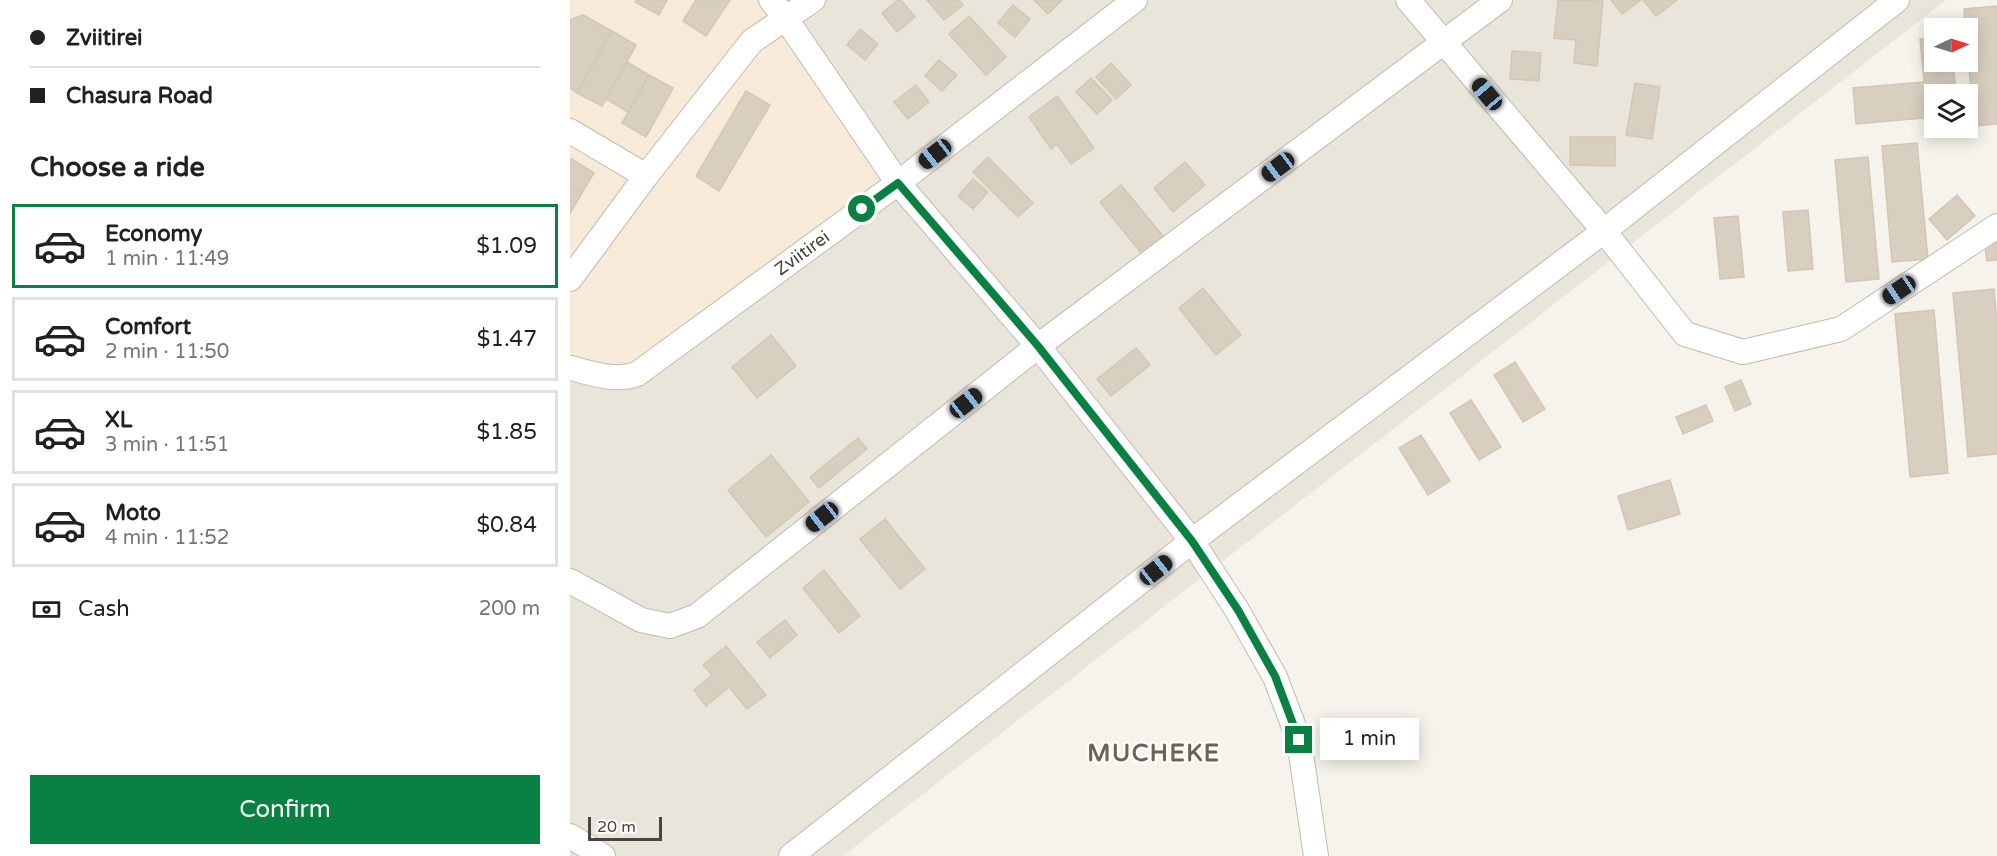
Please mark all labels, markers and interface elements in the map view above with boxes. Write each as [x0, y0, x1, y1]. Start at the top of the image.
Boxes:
north arrow [1924, 18, 1978, 72]
map controls [1924, 18, 1978, 138]
text: Zviitirei [66, 25, 143, 51]
car [1469, 74, 1505, 114]
text: Chasura Road [66, 83, 213, 109]
button: layers [1924, 84, 1978, 138]
car [915, 136, 955, 172]
car [1258, 149, 1298, 185]
text: Choose a ride [30, 151, 205, 184]
route start [848, 195, 875, 222]
icon: car [33, 219, 87, 273]
text: Economy [105, 221, 202, 247]
street label: Zviitirei [770, 226, 834, 280]
text: $1.09 [476, 233, 537, 259]
text: 1 min · 11:49 [105, 247, 229, 271]
car [1879, 272, 1919, 308]
icon: car [33, 312, 87, 366]
text: Comfort [105, 314, 191, 340]
text: $1.47 [477, 326, 537, 352]
text: 2 min · 11:50 [105, 340, 229, 364]
car [946, 385, 986, 421]
icon: car [33, 405, 87, 459]
text: XL [105, 407, 132, 433]
text: $1.85 [476, 419, 537, 445]
text: 3 min · 11:51 [105, 433, 229, 457]
icon: car [33, 498, 87, 552]
car [802, 499, 842, 535]
text: Moto [105, 500, 161, 526]
text: $0.84 [476, 512, 537, 538]
text: 4 min · 11:52 [105, 526, 229, 550]
car [1136, 552, 1176, 588]
icon: cash [30, 593, 63, 626]
text: Cash [78, 596, 130, 622]
text: 200 m [479, 597, 540, 621]
callout: 1 min [1320, 719, 1419, 761]
route end [1285, 726, 1312, 753]
text: 1 min [1343, 727, 1396, 751]
district label: MUCHEKE [1087, 739, 1221, 768]
button: Confirm [30, 775, 540, 844]
scale bar [588, 814, 662, 842]
text: 20 m [597, 817, 636, 837]

